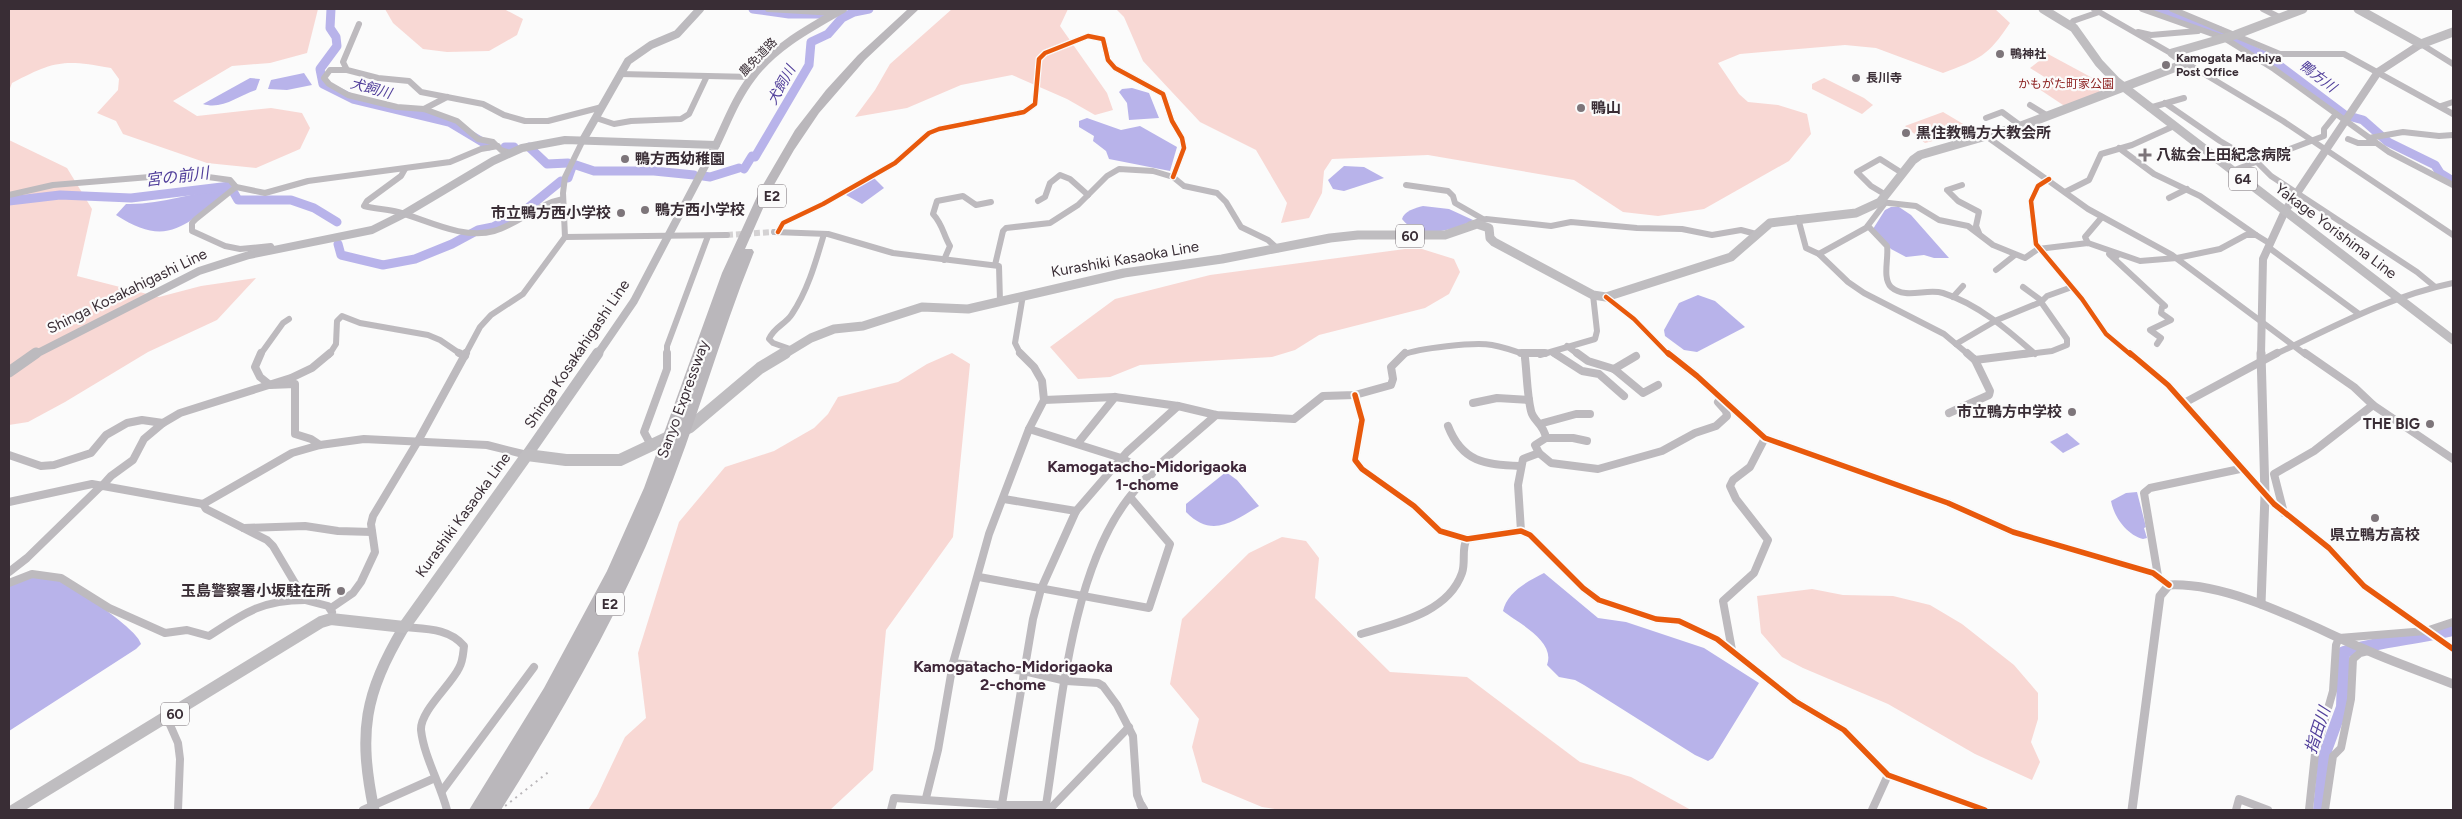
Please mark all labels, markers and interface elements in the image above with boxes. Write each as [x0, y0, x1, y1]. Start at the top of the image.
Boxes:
street label: 農免道路 [736, 35, 780, 79]
place label: 鴨神社 [2010, 47, 2046, 61]
marker: 鴨神社 [1994, 48, 2006, 60]
place label: Kamogata Machiya Post Office [2176, 51, 2281, 79]
water label: 鴨方川 [2296, 57, 2341, 97]
marker: Kamogata Machiya Post Office [2160, 59, 2172, 71]
water label: 犬飼川 [764, 61, 800, 108]
place label: 長川寺 [1866, 71, 1902, 85]
marker: 長川寺 [1850, 72, 1862, 84]
water label: 犬飼川 [348, 75, 395, 103]
park label: かもがた町家公園 [2018, 77, 2114, 91]
place label: 鴨山 [1591, 99, 1621, 117]
marker: 鴨山 [1575, 102, 1587, 114]
place label: 黒住教鴨方大教会所 [1916, 124, 2051, 142]
marker: 黒住教鴨方大教会所 [1900, 127, 1912, 139]
place label: 八紘会上田紀念病院 [2156, 146, 2291, 164]
marker: 八紘会上田紀念病院 [2138, 148, 2152, 162]
place label: 鴨方西幼稚園 [635, 150, 725, 168]
marker: 鴨方西幼稚園 [619, 153, 631, 165]
water label: 宮の前川 [144, 163, 212, 190]
road number: 64 [2229, 168, 2257, 190]
street label: Yakage Yorishima Line [2272, 179, 2400, 283]
road number: E2 [758, 185, 786, 208]
place label: 鴨方西小学校 [655, 201, 745, 219]
place label: 市立鴨方西小学校 [491, 204, 611, 222]
marker: 鴨方西小学校 [639, 204, 651, 216]
marker: 市立鴨方西小学校 [615, 207, 627, 219]
road number: 60 [1396, 225, 1424, 248]
street label: Kurashiki Kasaoka Line [1050, 237, 1200, 281]
street label: Shinga Kosakahigashi Line [44, 244, 210, 338]
street label: Shinga Kosakahigashi Line [520, 276, 634, 432]
street label: Sanyo Expressway [653, 337, 713, 461]
place label: 市立鴨方中学校 [1957, 403, 2062, 421]
marker: 市立鴨方中学校 [2066, 406, 2078, 418]
place label: THE BIG [2363, 415, 2420, 433]
marker: THE BIG [2424, 418, 2436, 430]
street label: Kurashiki Kasaoka Line [412, 449, 514, 581]
district label: Kamogatacho-Midorigaoka 1-chome [1047, 457, 1247, 494]
marker: 県立鴨方高校 [2369, 512, 2381, 524]
place label: 県立鴨方高校 [2330, 526, 2420, 544]
place label: 玉島警察署小坂駐在所 [181, 582, 331, 600]
marker: 玉島警察署小坂駐在所 [335, 585, 347, 597]
road number: E2 [596, 592, 624, 616]
district label: Kamogatacho-Midorigaoka 2-chome [913, 657, 1113, 694]
road number: 60 [161, 702, 189, 726]
water label: 指田川 [2301, 702, 2335, 756]

